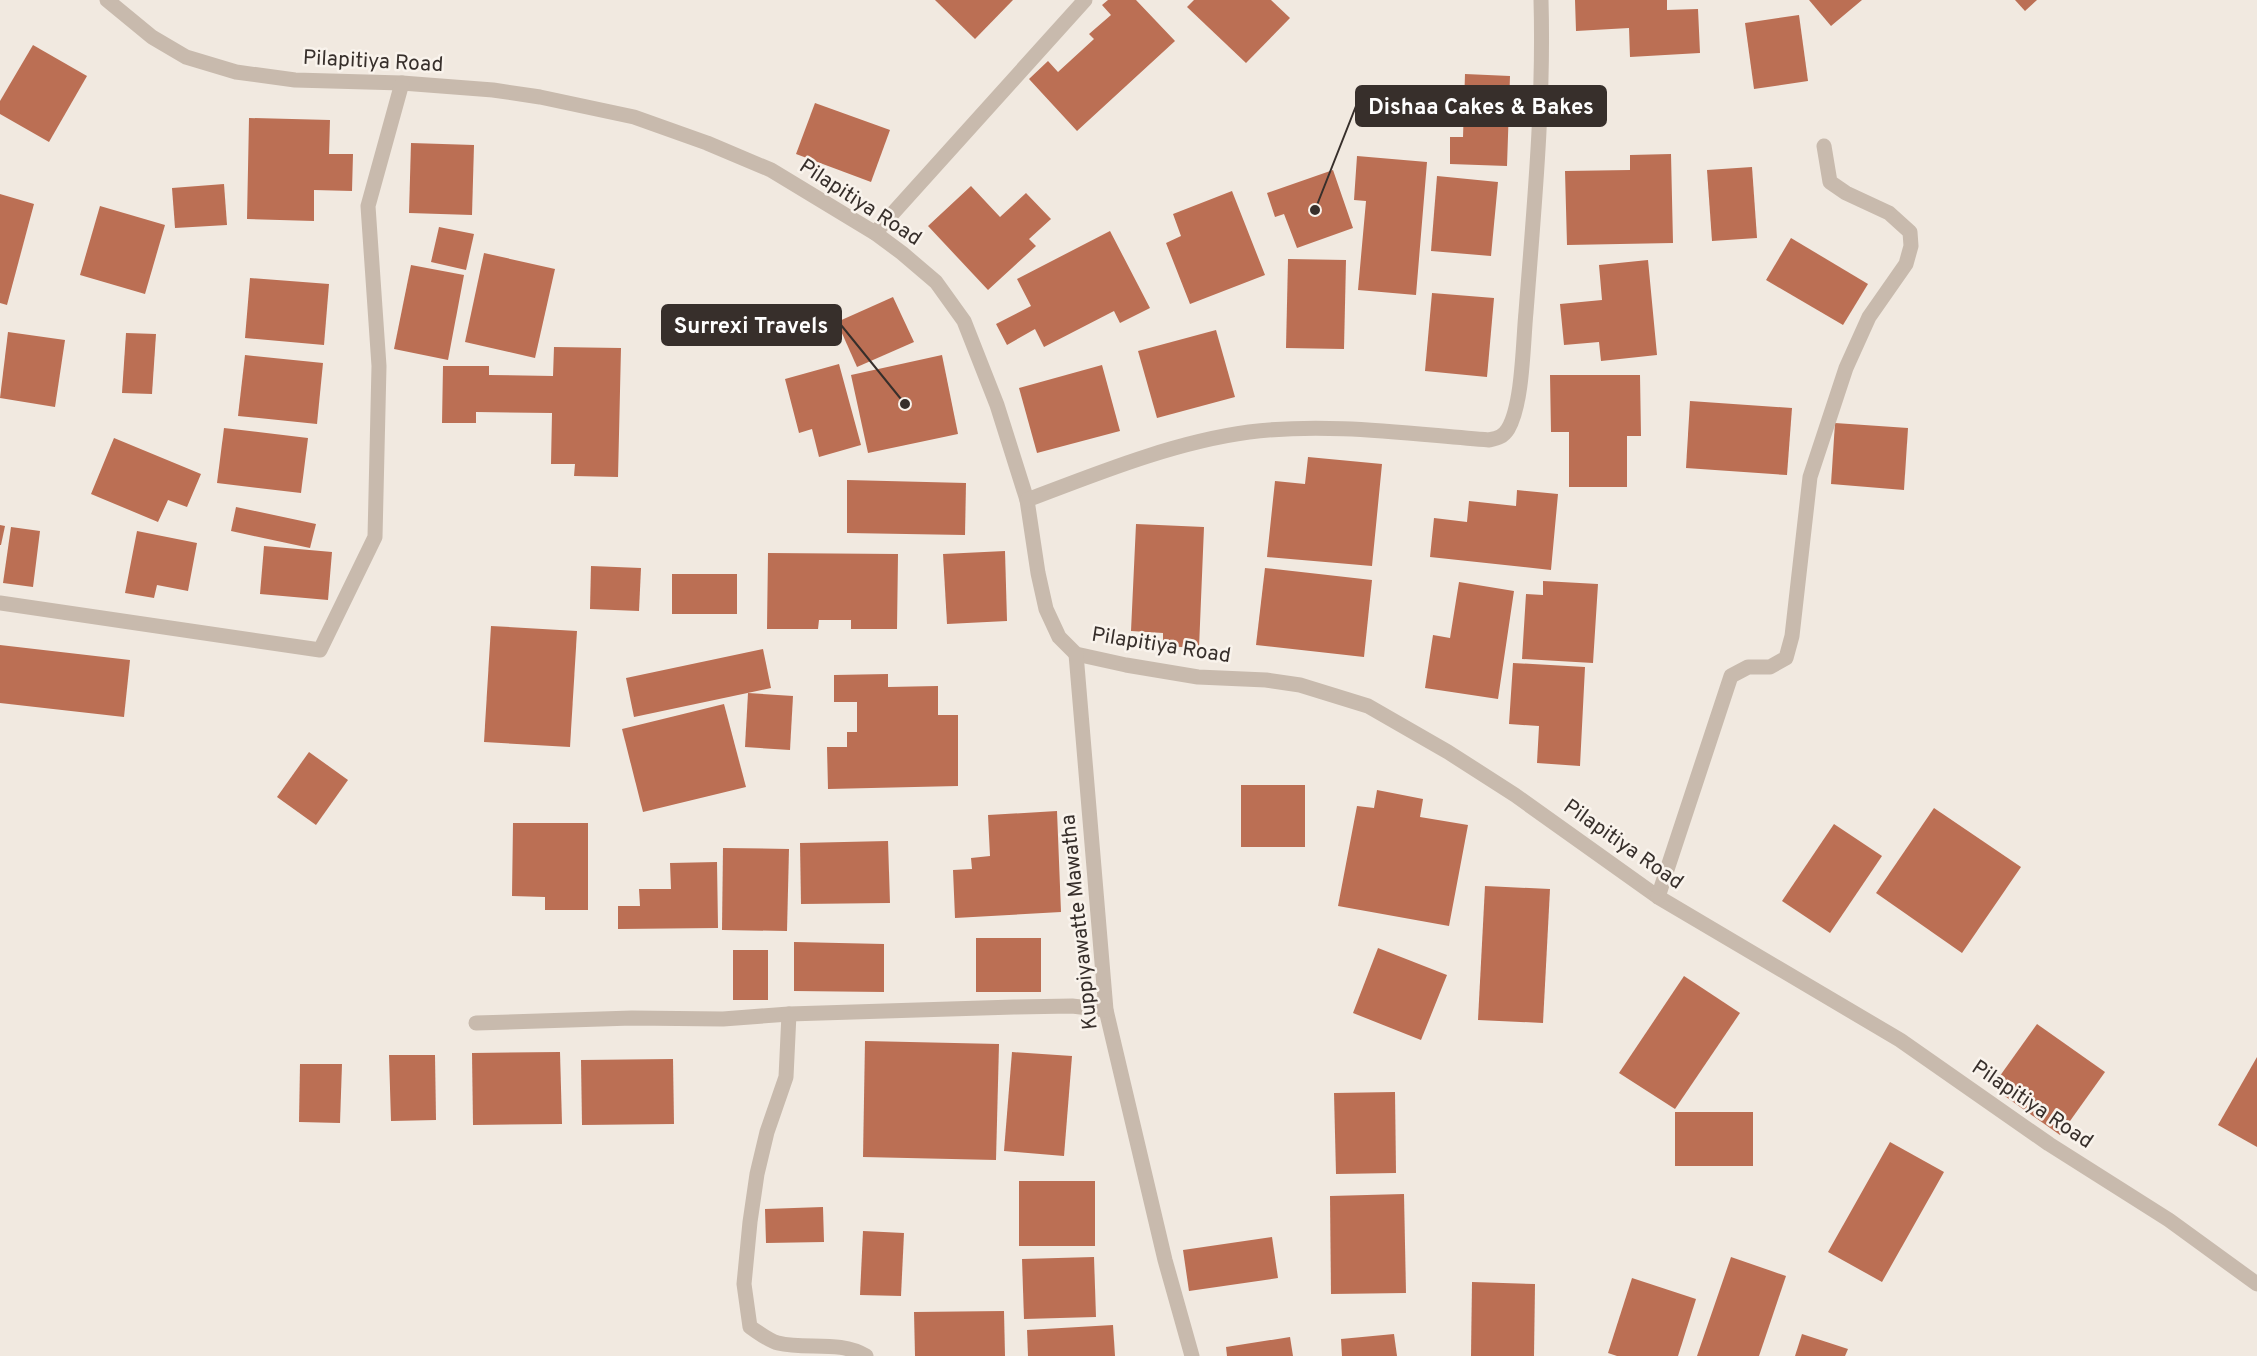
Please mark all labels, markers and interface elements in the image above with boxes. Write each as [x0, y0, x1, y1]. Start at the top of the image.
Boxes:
street label: Pilapitiya Road [302, 45, 444, 79]
callout: Dishaa Cakes & Bakes [1356, 86, 1606, 126]
text: Dishaa Cakes & Bakes [1368, 95, 1594, 122]
street label: Pilapitiya Road [794, 153, 926, 253]
callout: Surrexi Travels [662, 305, 841, 345]
text: Surrexi Travels [674, 314, 828, 341]
street label: Pilapitiya Road [1089, 622, 1233, 670]
street label: Pilapitiya Road [1558, 794, 1688, 896]
street label: Kuppiyawatte Mawatha [1055, 813, 1105, 1031]
street label: Pilapitiya Road [1966, 1054, 2098, 1156]

